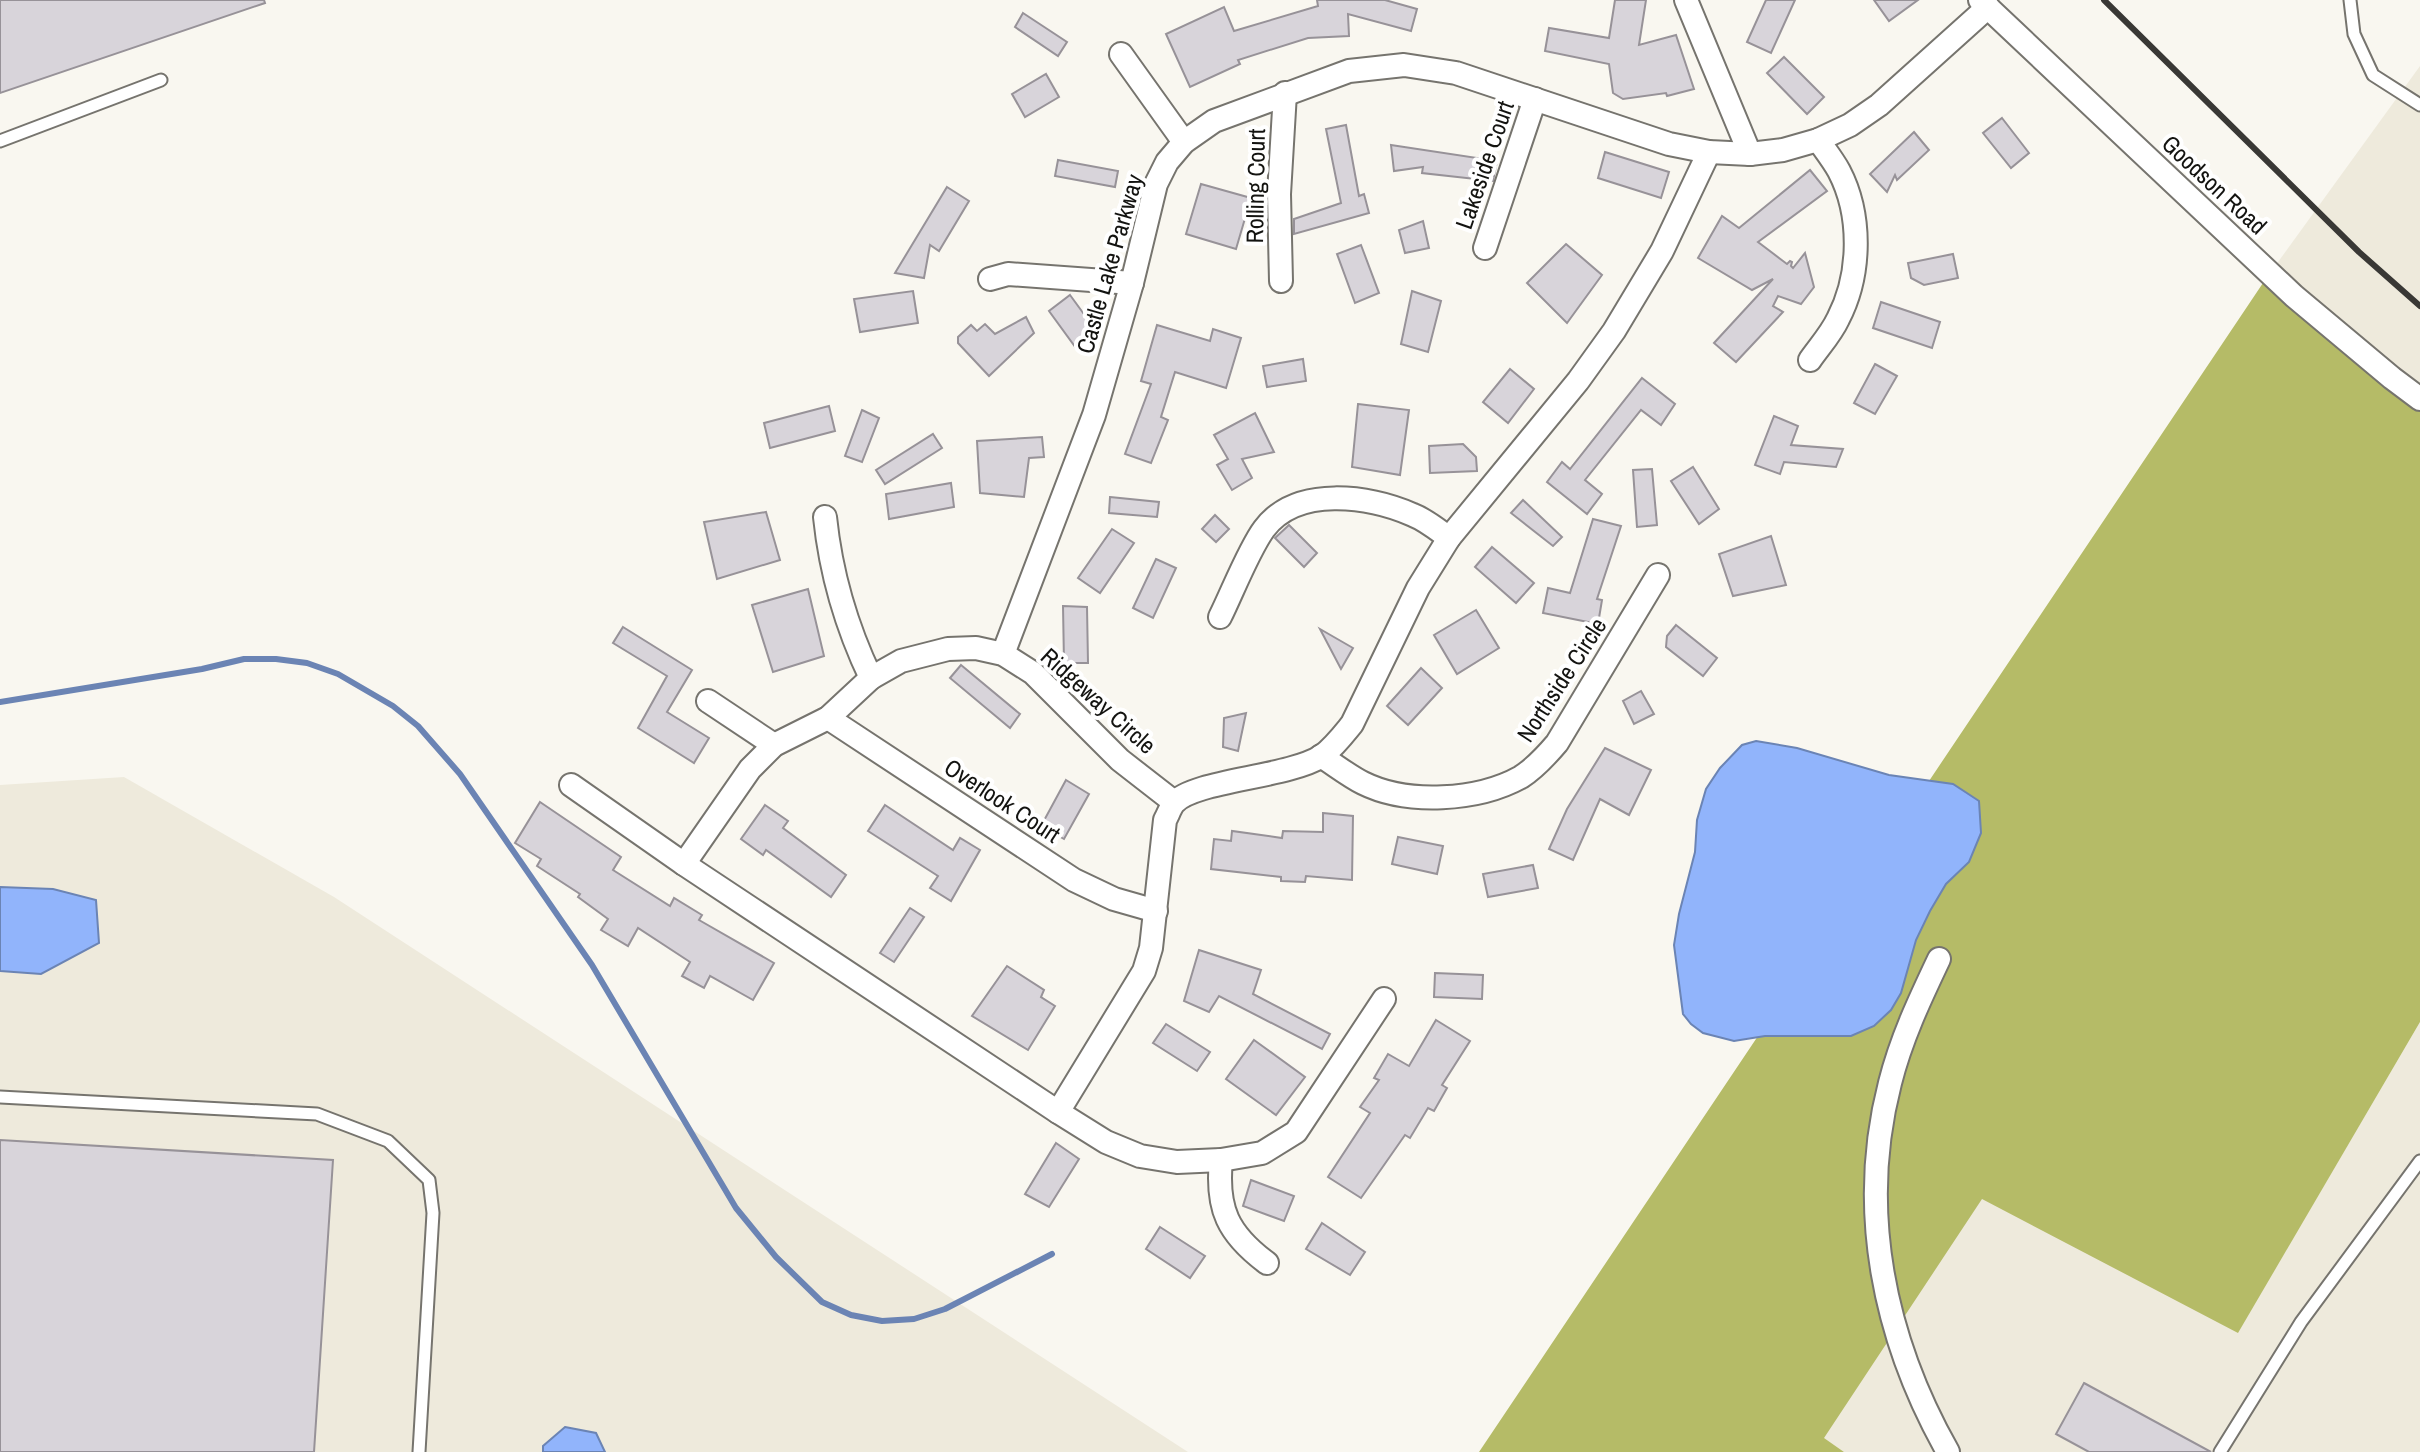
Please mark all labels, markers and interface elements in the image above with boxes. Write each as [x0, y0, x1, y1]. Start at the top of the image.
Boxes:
street label: Lakeside Court [1447, 96, 1521, 233]
street label: Goodson Road [2155, 127, 2274, 241]
street label: Rolling Court [1238, 128, 1272, 244]
street label: Castle Lake Parkway [1068, 170, 1150, 357]
street label: Northside Circle [1509, 611, 1613, 748]
street label: Ridgeway Circle [1034, 640, 1163, 760]
street label: Overlook Court [938, 751, 1067, 850]

